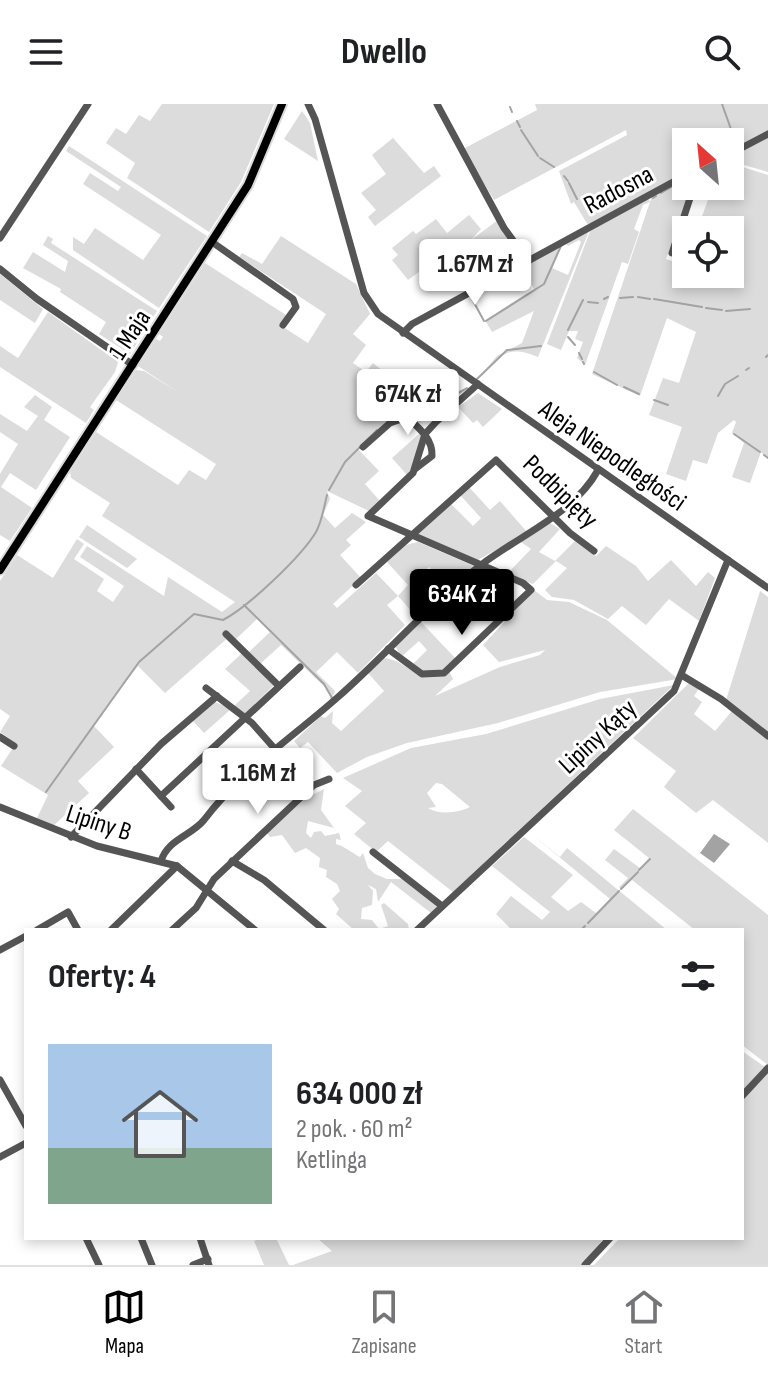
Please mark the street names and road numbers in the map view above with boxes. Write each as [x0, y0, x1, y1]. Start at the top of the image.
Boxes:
street label: Radosna [579, 159, 659, 221]
street label: 1 Maja [103, 304, 158, 366]
street label: Aleja Niepodległości [532, 394, 692, 518]
street label: Podbipięty [516, 449, 604, 535]
street label: Lipiny Kąty [553, 693, 643, 781]
street label: Lipiny B [62, 798, 135, 848]

